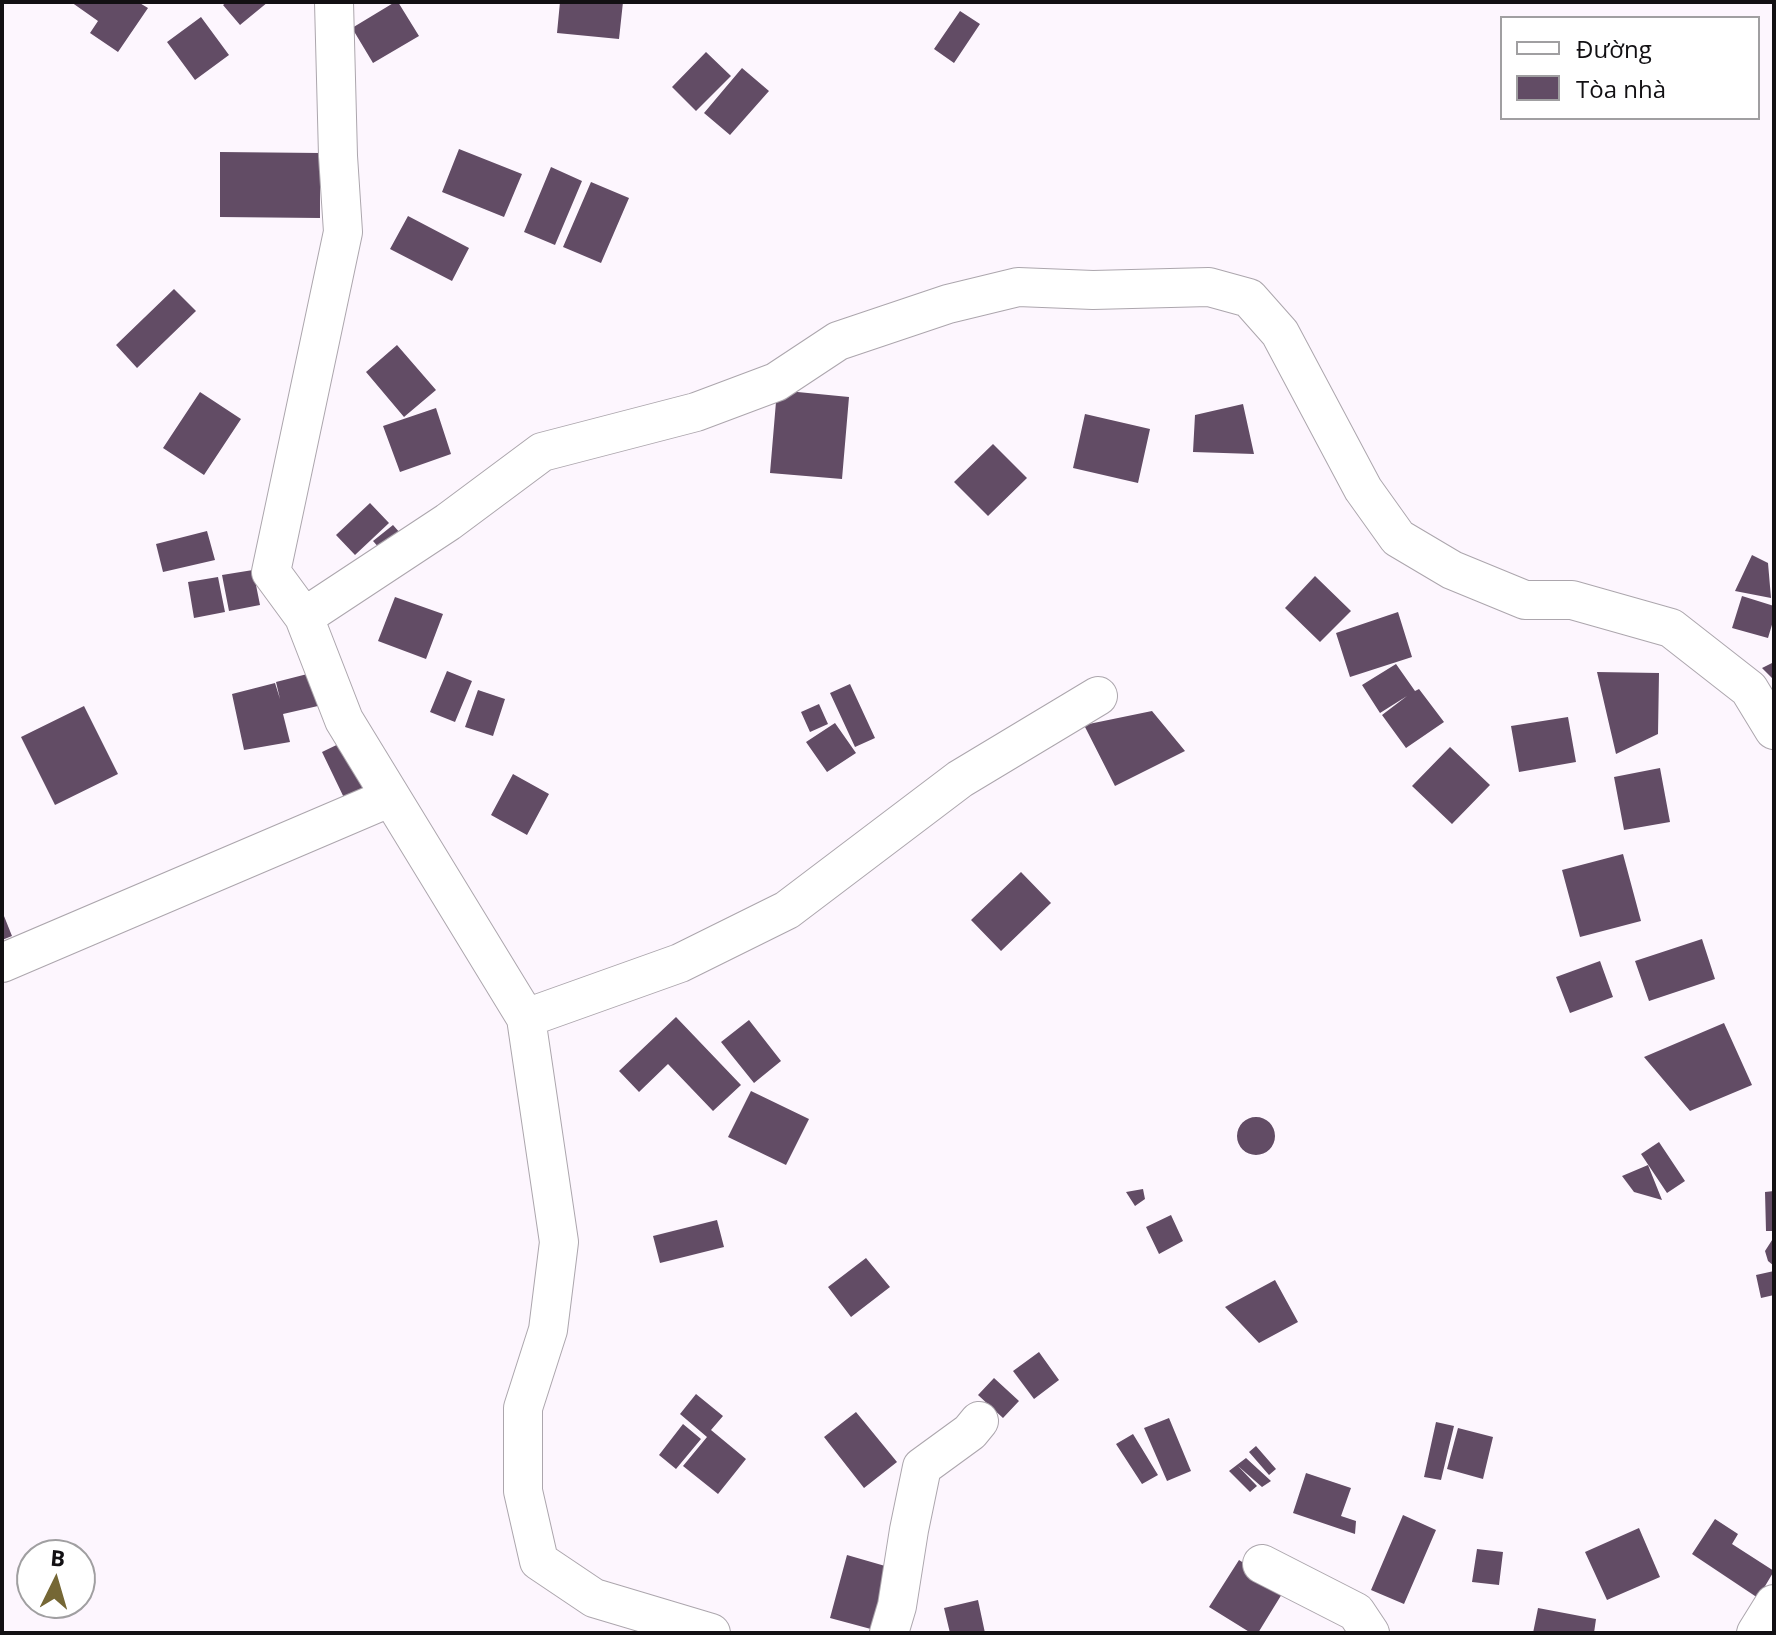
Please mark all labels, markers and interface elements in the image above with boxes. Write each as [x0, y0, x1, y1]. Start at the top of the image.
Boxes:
legend [1500, 16, 1760, 120]
text: Đường [1576, 32, 1652, 65]
text: Tòa nhà [1576, 72, 1666, 105]
north arrow [16, 1539, 96, 1619]
text: B [49, 1541, 67, 1573]

